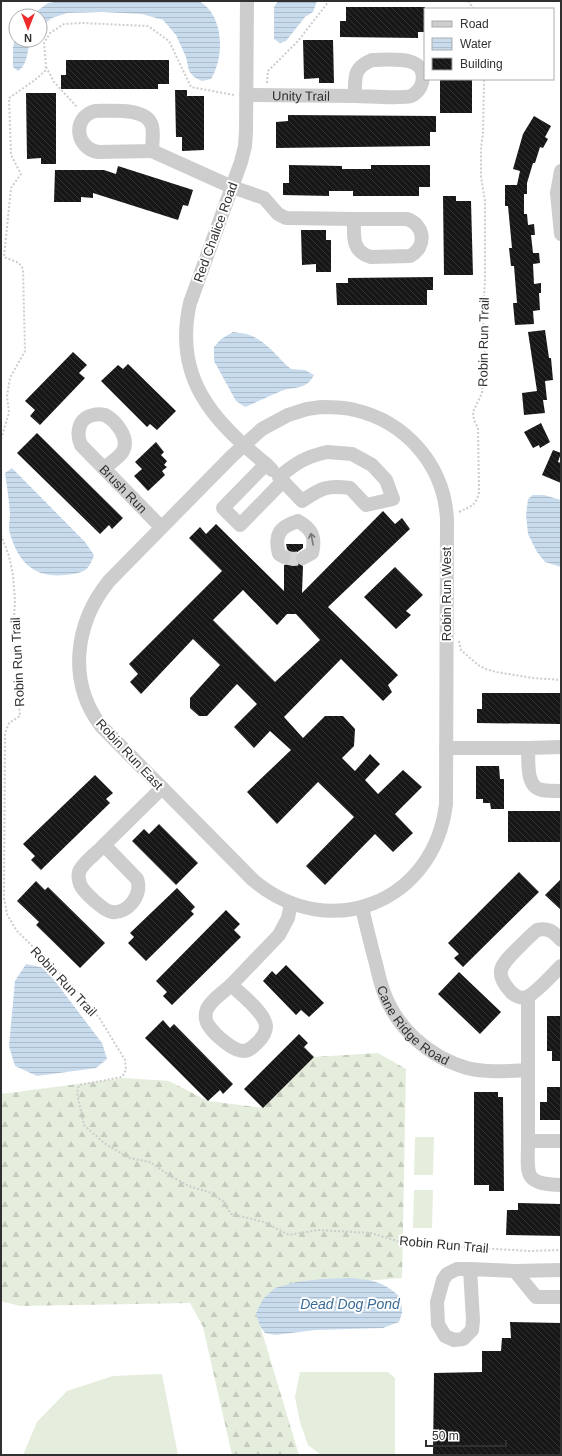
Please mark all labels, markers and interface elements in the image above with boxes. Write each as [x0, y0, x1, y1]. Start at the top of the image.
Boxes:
north arrow [8, 8, 48, 48]
legend [424, 8, 554, 80]
text: Road [460, 17, 489, 31]
text: N [24, 32, 32, 44]
text: Water [460, 37, 492, 51]
text: Building [460, 57, 503, 71]
street label: Unity Trail [272, 88, 330, 104]
street label: Red Chalice Road [190, 180, 241, 284]
street label: Robin Run Trail [475, 297, 492, 387]
street label: Brush Run [96, 462, 150, 516]
one-way arrow [308, 533, 316, 546]
street label: Robin Run West [439, 546, 454, 641]
street label: Robin Run Trail [8, 617, 27, 707]
street label: Robin Run East [93, 716, 166, 793]
street label: Robin Run Trail [28, 943, 100, 1019]
street label: Cane Ridge Road [374, 984, 452, 1068]
street label: Robin Run Trail [399, 1233, 489, 1256]
water label: Dead Dog Pond [300, 1296, 401, 1312]
scale bar [426, 1422, 506, 1448]
text: 50 m [432, 1429, 459, 1443]

